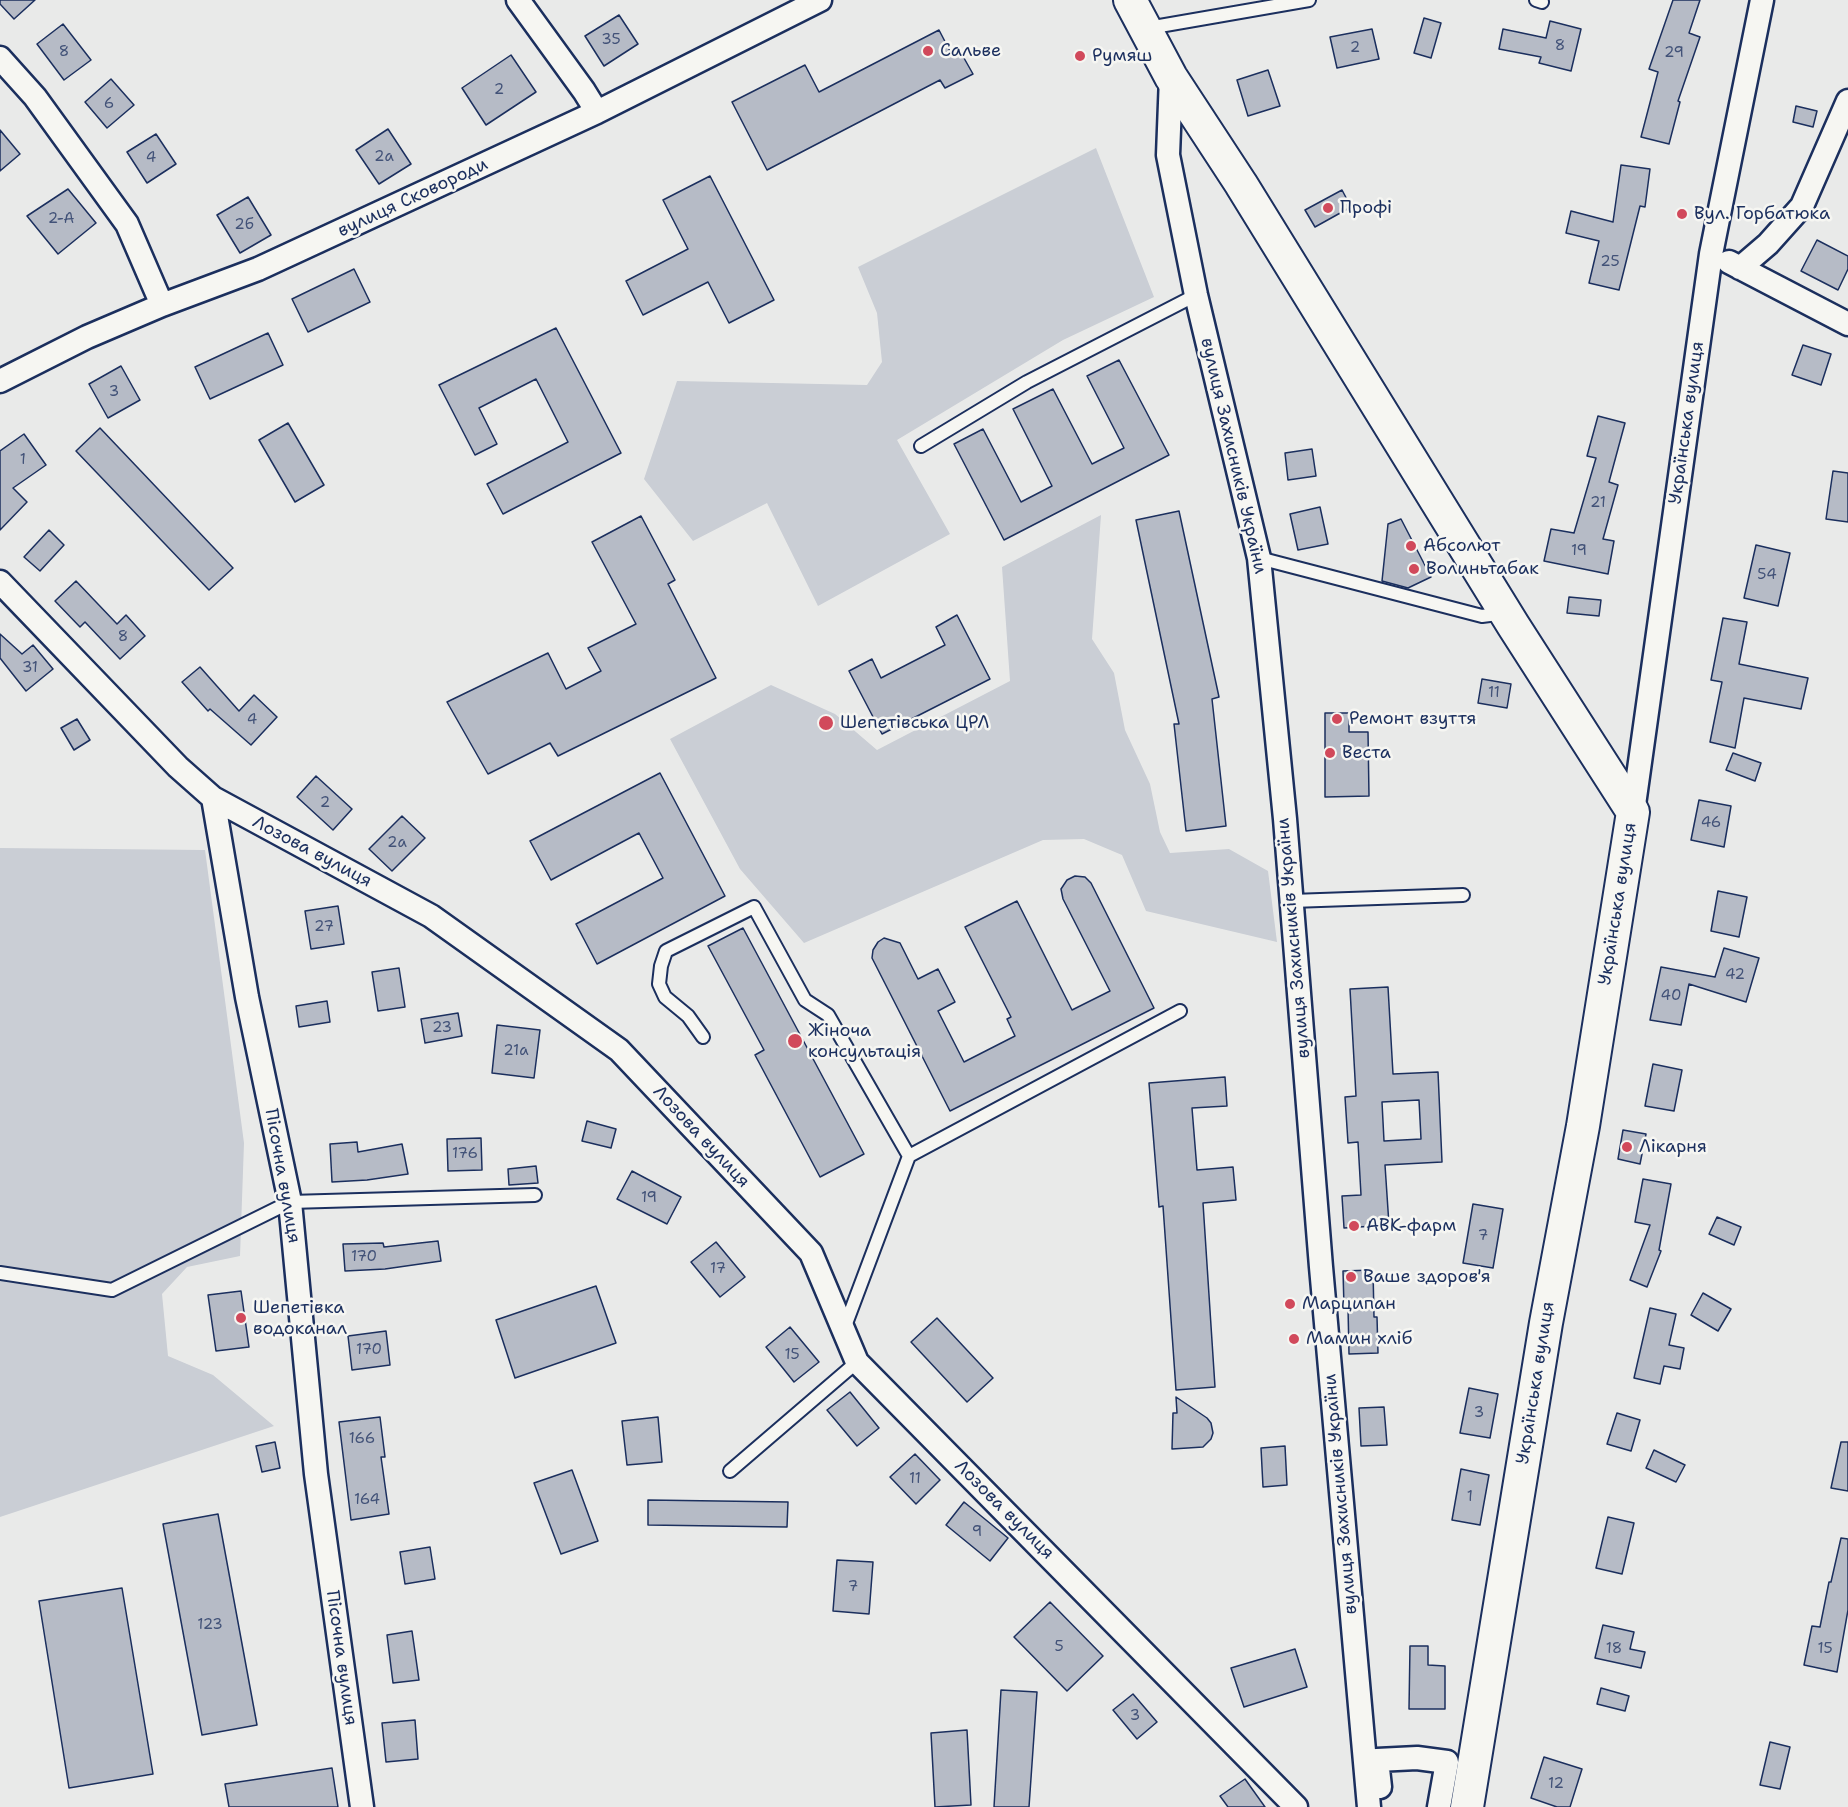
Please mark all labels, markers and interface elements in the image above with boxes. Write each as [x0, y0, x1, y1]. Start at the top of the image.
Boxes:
house number: 35 [601, 31, 621, 49]
house number: 8 [1555, 37, 1565, 55]
house number: 2 [1350, 39, 1360, 57]
place label: Сальве [940, 40, 1001, 62]
house number: 8 [59, 43, 69, 61]
marker: Сальве [921, 44, 935, 58]
house number: 29 [1664, 44, 1684, 62]
place label: Румяш [1092, 45, 1152, 67]
marker: Румяш [1073, 49, 1087, 63]
house number: 2 [494, 81, 504, 99]
house number: 6 [104, 95, 114, 113]
house number: 2а [374, 148, 394, 166]
house number: 4 [146, 149, 156, 167]
street label: вулиця Сковороди [334, 154, 492, 242]
place label: Профі [1340, 197, 1392, 219]
marker: Профі [1321, 201, 1335, 215]
place label: Вул. Горбатюка [1694, 203, 1830, 225]
marker: Вул. Горбатюка [1675, 207, 1689, 221]
house number: 2-А [48, 210, 74, 228]
house number: 2б [234, 216, 254, 234]
house number: 25 [1600, 253, 1620, 271]
street label: вулиця Захисників України [1195, 336, 1271, 576]
street label: Українська вулиця [1665, 340, 1709, 506]
house number: 3 [109, 383, 119, 401]
house number: 1 [20, 451, 26, 469]
house number: 21 [1590, 494, 1606, 512]
place label: Абсолют [1423, 535, 1500, 557]
marker: Абсолют [1404, 539, 1418, 553]
house number: 19 [1571, 542, 1587, 560]
place label: Волиньтабак [1426, 558, 1539, 580]
marker: Волиньтабак [1407, 562, 1421, 576]
house number: 54 [1757, 566, 1777, 584]
house number: 8 [118, 628, 128, 646]
house number: 31 [22, 659, 38, 677]
house number: 11 [1488, 684, 1500, 702]
place label: Ремонт взуття [1349, 708, 1476, 730]
house number: 4 [247, 711, 257, 729]
place label: Шепетівська ЦРЛ [840, 712, 990, 734]
marker: Ремонт взуття [1330, 712, 1344, 726]
marker: Шепетівська ЦРЛ [817, 714, 835, 732]
place label: Веста [1342, 742, 1391, 764]
marker: Веста [1323, 746, 1337, 760]
house number: 2 [320, 794, 330, 812]
street label: Лозова вулиця [249, 812, 375, 892]
house number: 46 [1701, 814, 1721, 832]
street label: вулиця Захисників України [1273, 817, 1315, 1059]
street label: Українська вулиця [1594, 821, 1642, 987]
house number: 2а [387, 834, 407, 852]
house number: 27 [314, 918, 334, 936]
house number: 42 [1725, 966, 1745, 984]
house number: 40 [1661, 987, 1681, 1005]
house number: 23 [432, 1019, 452, 1037]
place label: Жіноча консультація [808, 1020, 921, 1062]
marker: Жіноча консультація [786, 1032, 804, 1050]
house number: 21а [503, 1042, 529, 1060]
street label: Лозова вулиця [648, 1081, 754, 1193]
street label: Пісочна вулиця [260, 1107, 304, 1245]
place label: Лікарня [1639, 1136, 1707, 1158]
marker: Лікарня [1620, 1140, 1634, 1154]
house number: 176 [452, 1145, 478, 1163]
house number: 19 [641, 1189, 657, 1207]
place label: АВК-фарм [1366, 1215, 1456, 1237]
marker: АВК-фарм [1347, 1219, 1361, 1233]
house number: 7 [1478, 1227, 1488, 1245]
house number: 170 [351, 1248, 377, 1266]
house number: 17 [710, 1260, 726, 1278]
place label: Ваше здоров'я [1363, 1266, 1491, 1288]
marker: Ваше здоров'я [1344, 1270, 1358, 1284]
place label: Марципан [1302, 1293, 1396, 1315]
place label: Шепетівка водоканал [253, 1297, 347, 1340]
marker: Марципан [1283, 1297, 1297, 1311]
street label: Українська вулиця [1512, 1300, 1560, 1466]
marker: Шепетівка водоканал [234, 1311, 248, 1325]
place label: Мамин хліб [1306, 1328, 1412, 1350]
marker: Мамин хліб [1287, 1332, 1301, 1346]
house number: 170 [356, 1341, 382, 1359]
house number: 15 [784, 1346, 800, 1364]
street label: вулиця Захисників України [1320, 1373, 1362, 1615]
house number: 3 [1474, 1404, 1484, 1422]
house number: 166 [349, 1430, 375, 1448]
street label: Лозова вулиця [950, 1456, 1058, 1564]
house number: 11 [909, 1470, 921, 1488]
house number: 1 [1467, 1488, 1473, 1506]
house number: 164 [354, 1491, 380, 1509]
house number: 9 [972, 1523, 982, 1541]
house number: 7 [848, 1578, 858, 1596]
street label: Пісочна вулиця [321, 1589, 361, 1727]
house number: 123 [197, 1616, 223, 1634]
house number: 5 [1054, 1638, 1064, 1656]
house number: 18 [1606, 1640, 1622, 1658]
house number: 15 [1817, 1640, 1833, 1658]
house number: 3 [1130, 1707, 1140, 1725]
house number: 12 [1548, 1775, 1564, 1793]

